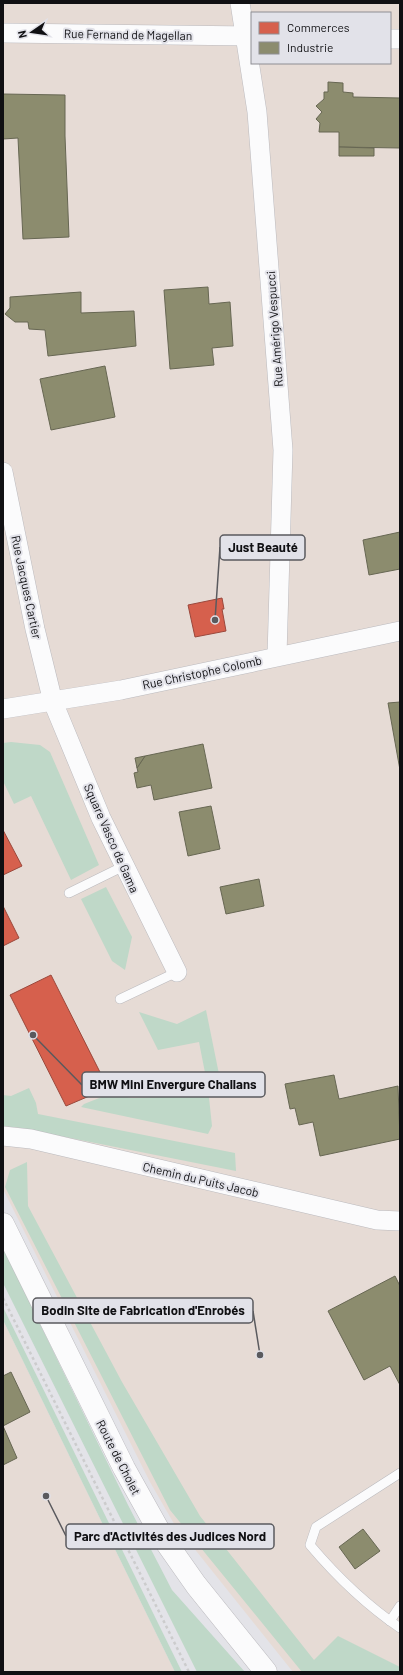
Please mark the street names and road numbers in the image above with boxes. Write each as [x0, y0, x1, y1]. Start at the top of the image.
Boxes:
street label: Rue Fernand de Magellan [64, 26, 192, 42]
street label: Rue Amérigo Vespucci [263, 271, 285, 387]
street label: Rue Jacques Cartier [9, 534, 45, 641]
street label: Rue Christophe Colomb [141, 653, 263, 691]
street label: Square Vasco de Gama [82, 781, 142, 895]
street label: Chemin du Puits Jacob [142, 1159, 260, 1199]
street label: Route de Cholet [94, 1417, 144, 1497]

